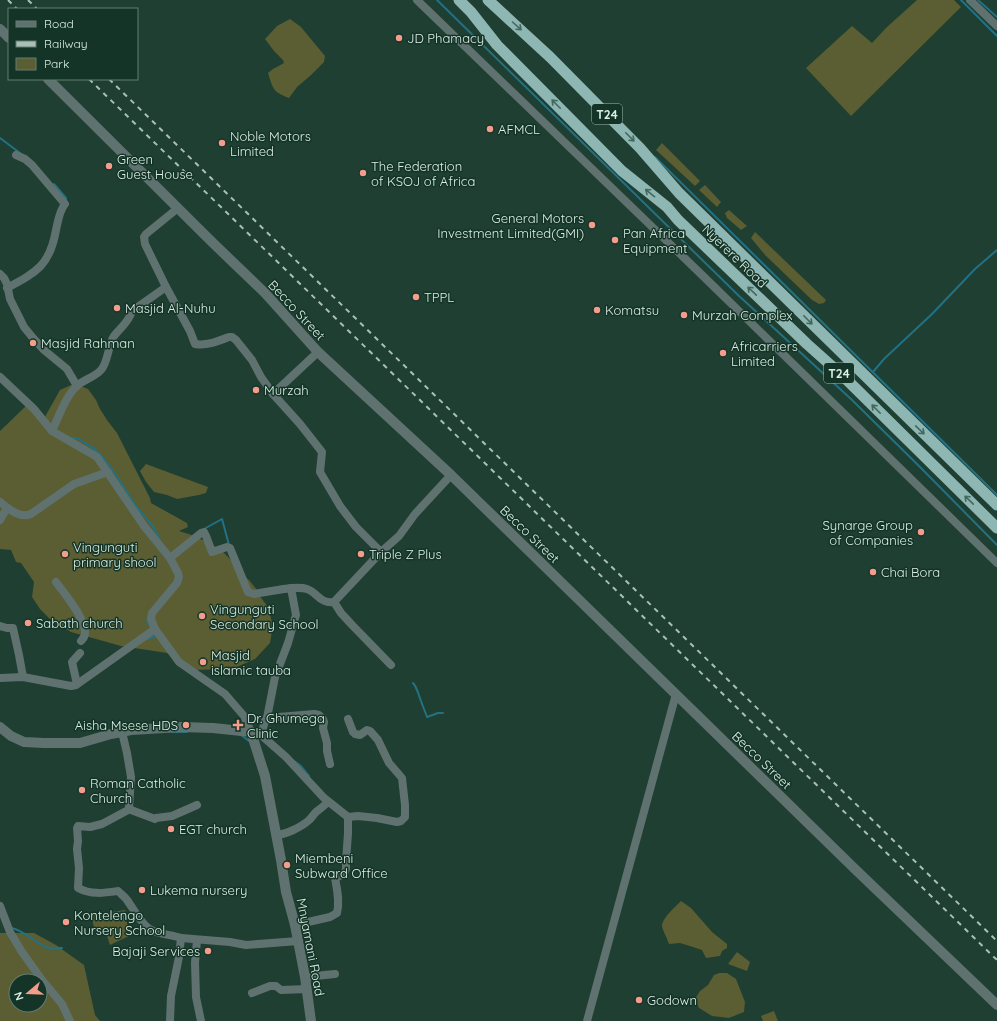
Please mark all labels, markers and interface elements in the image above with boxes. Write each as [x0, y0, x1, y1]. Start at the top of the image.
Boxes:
legend [8, 8, 138, 80]
text: Road [44, 16, 74, 31]
one-way arrow [512, 22, 522, 31]
place label: JD Phamacy [407, 30, 484, 46]
marker: JD Phamacy [394, 33, 404, 43]
text: Railway [44, 36, 88, 51]
text: Park [44, 56, 69, 71]
one-way arrow [551, 99, 561, 109]
road number: T24 [592, 104, 622, 124]
place label: AFMCL [498, 121, 540, 137]
marker: AFMCL [485, 124, 495, 134]
place label: Noble Motors Limited [230, 128, 311, 159]
one-way arrow [625, 132, 635, 142]
marker: Noble Motors Limited [217, 138, 227, 148]
place label: Green Guest House [117, 151, 193, 182]
place label: The Federation of KSOJ of Africa [371, 158, 475, 189]
marker: Green Guest House [104, 161, 114, 171]
marker: The Federation of KSOJ of Africa [358, 168, 368, 178]
one-way arrow [645, 189, 655, 198]
place label: General Motors Investment Limited(GMI) [437, 210, 584, 241]
marker: General Motors Investment Limited(GMI) [587, 220, 597, 230]
street label: Nyerere Road [699, 221, 771, 291]
place label: Pan Africa Equipment [623, 225, 687, 256]
marker: Pan Africa Equipment [610, 235, 620, 245]
street label: Becco Street [265, 277, 329, 343]
one-way arrow [747, 287, 757, 296]
place label: TPPL [424, 289, 454, 305]
marker: TPPL [411, 292, 421, 302]
place label: Masjid Al-Nuhu [125, 300, 216, 316]
place label: Komatsu [605, 302, 659, 318]
marker: Masjid Al-Nuhu [112, 303, 122, 313]
marker: Komatsu [592, 305, 602, 315]
place label: Murzah Complex [692, 307, 793, 323]
marker: Murzah Complex [679, 310, 689, 320]
one-way arrow [803, 315, 813, 324]
place label: Masjid Rahman [41, 335, 135, 351]
marker: Masjid Rahman [28, 338, 38, 348]
place label: Africarriers Limited [731, 338, 798, 369]
marker: Africarriers Limited [718, 348, 728, 358]
road number: T24 [824, 363, 854, 383]
place label: Murzah [264, 382, 309, 398]
marker: Murzah [251, 385, 261, 395]
one-way arrow [871, 404, 881, 414]
one-way arrow [915, 426, 925, 435]
one-way arrow [964, 495, 974, 505]
street label: Becco Street [497, 502, 563, 566]
place label: Synarge Group of Companies [822, 517, 913, 548]
marker: Synarge Group of Companies [916, 527, 926, 537]
place label: Vingunguti primary shool [73, 539, 157, 570]
place label: Triple Z Plus [369, 546, 442, 562]
marker: Vingunguti primary shool [60, 549, 70, 559]
marker: Triple Z Plus [356, 549, 366, 559]
place label: Chai Bora [881, 564, 940, 580]
marker: Chai Bora [868, 567, 878, 577]
place label: Vingunguti Secondary School [210, 601, 319, 632]
marker: Vingunguti Secondary School [197, 611, 207, 621]
place label: Sabath church [36, 615, 123, 631]
marker: Sabath church [23, 618, 33, 628]
place label: Masjid islamic tauba [211, 647, 291, 678]
marker: Masjid islamic tauba [198, 657, 208, 667]
place label: Dr. Ghumega Clinic [247, 710, 325, 741]
place label: Aisha Msese HDS [75, 717, 178, 733]
marker: Dr. Ghumega Clinic [232, 719, 244, 731]
marker: Aisha Msese HDS [181, 720, 191, 730]
street label: Becco Street [729, 728, 795, 792]
place label: Roman Catholic Church [90, 775, 186, 806]
marker: Roman Catholic Church [77, 785, 87, 795]
place label: EGT church [179, 821, 247, 837]
marker: EGT church [166, 824, 176, 834]
place label: Miembeni Subward Office [295, 850, 388, 881]
marker: Miembeni Subward Office [282, 860, 292, 870]
place label: Lukema nursery [150, 882, 247, 898]
marker: Lukema nursery [137, 885, 147, 895]
street label: Mnyamani Road [294, 897, 328, 997]
place label: Kontelengo Nursery School [74, 907, 165, 938]
marker: Kontelengo Nursery School [61, 917, 71, 927]
place label: Bajaji Services [112, 943, 200, 959]
marker: Bajaji Services [203, 946, 213, 956]
north arrow [8, 973, 48, 1013]
text: N [11, 990, 26, 1002]
place label: Godown [647, 992, 697, 1008]
marker: Godown [634, 995, 644, 1005]

